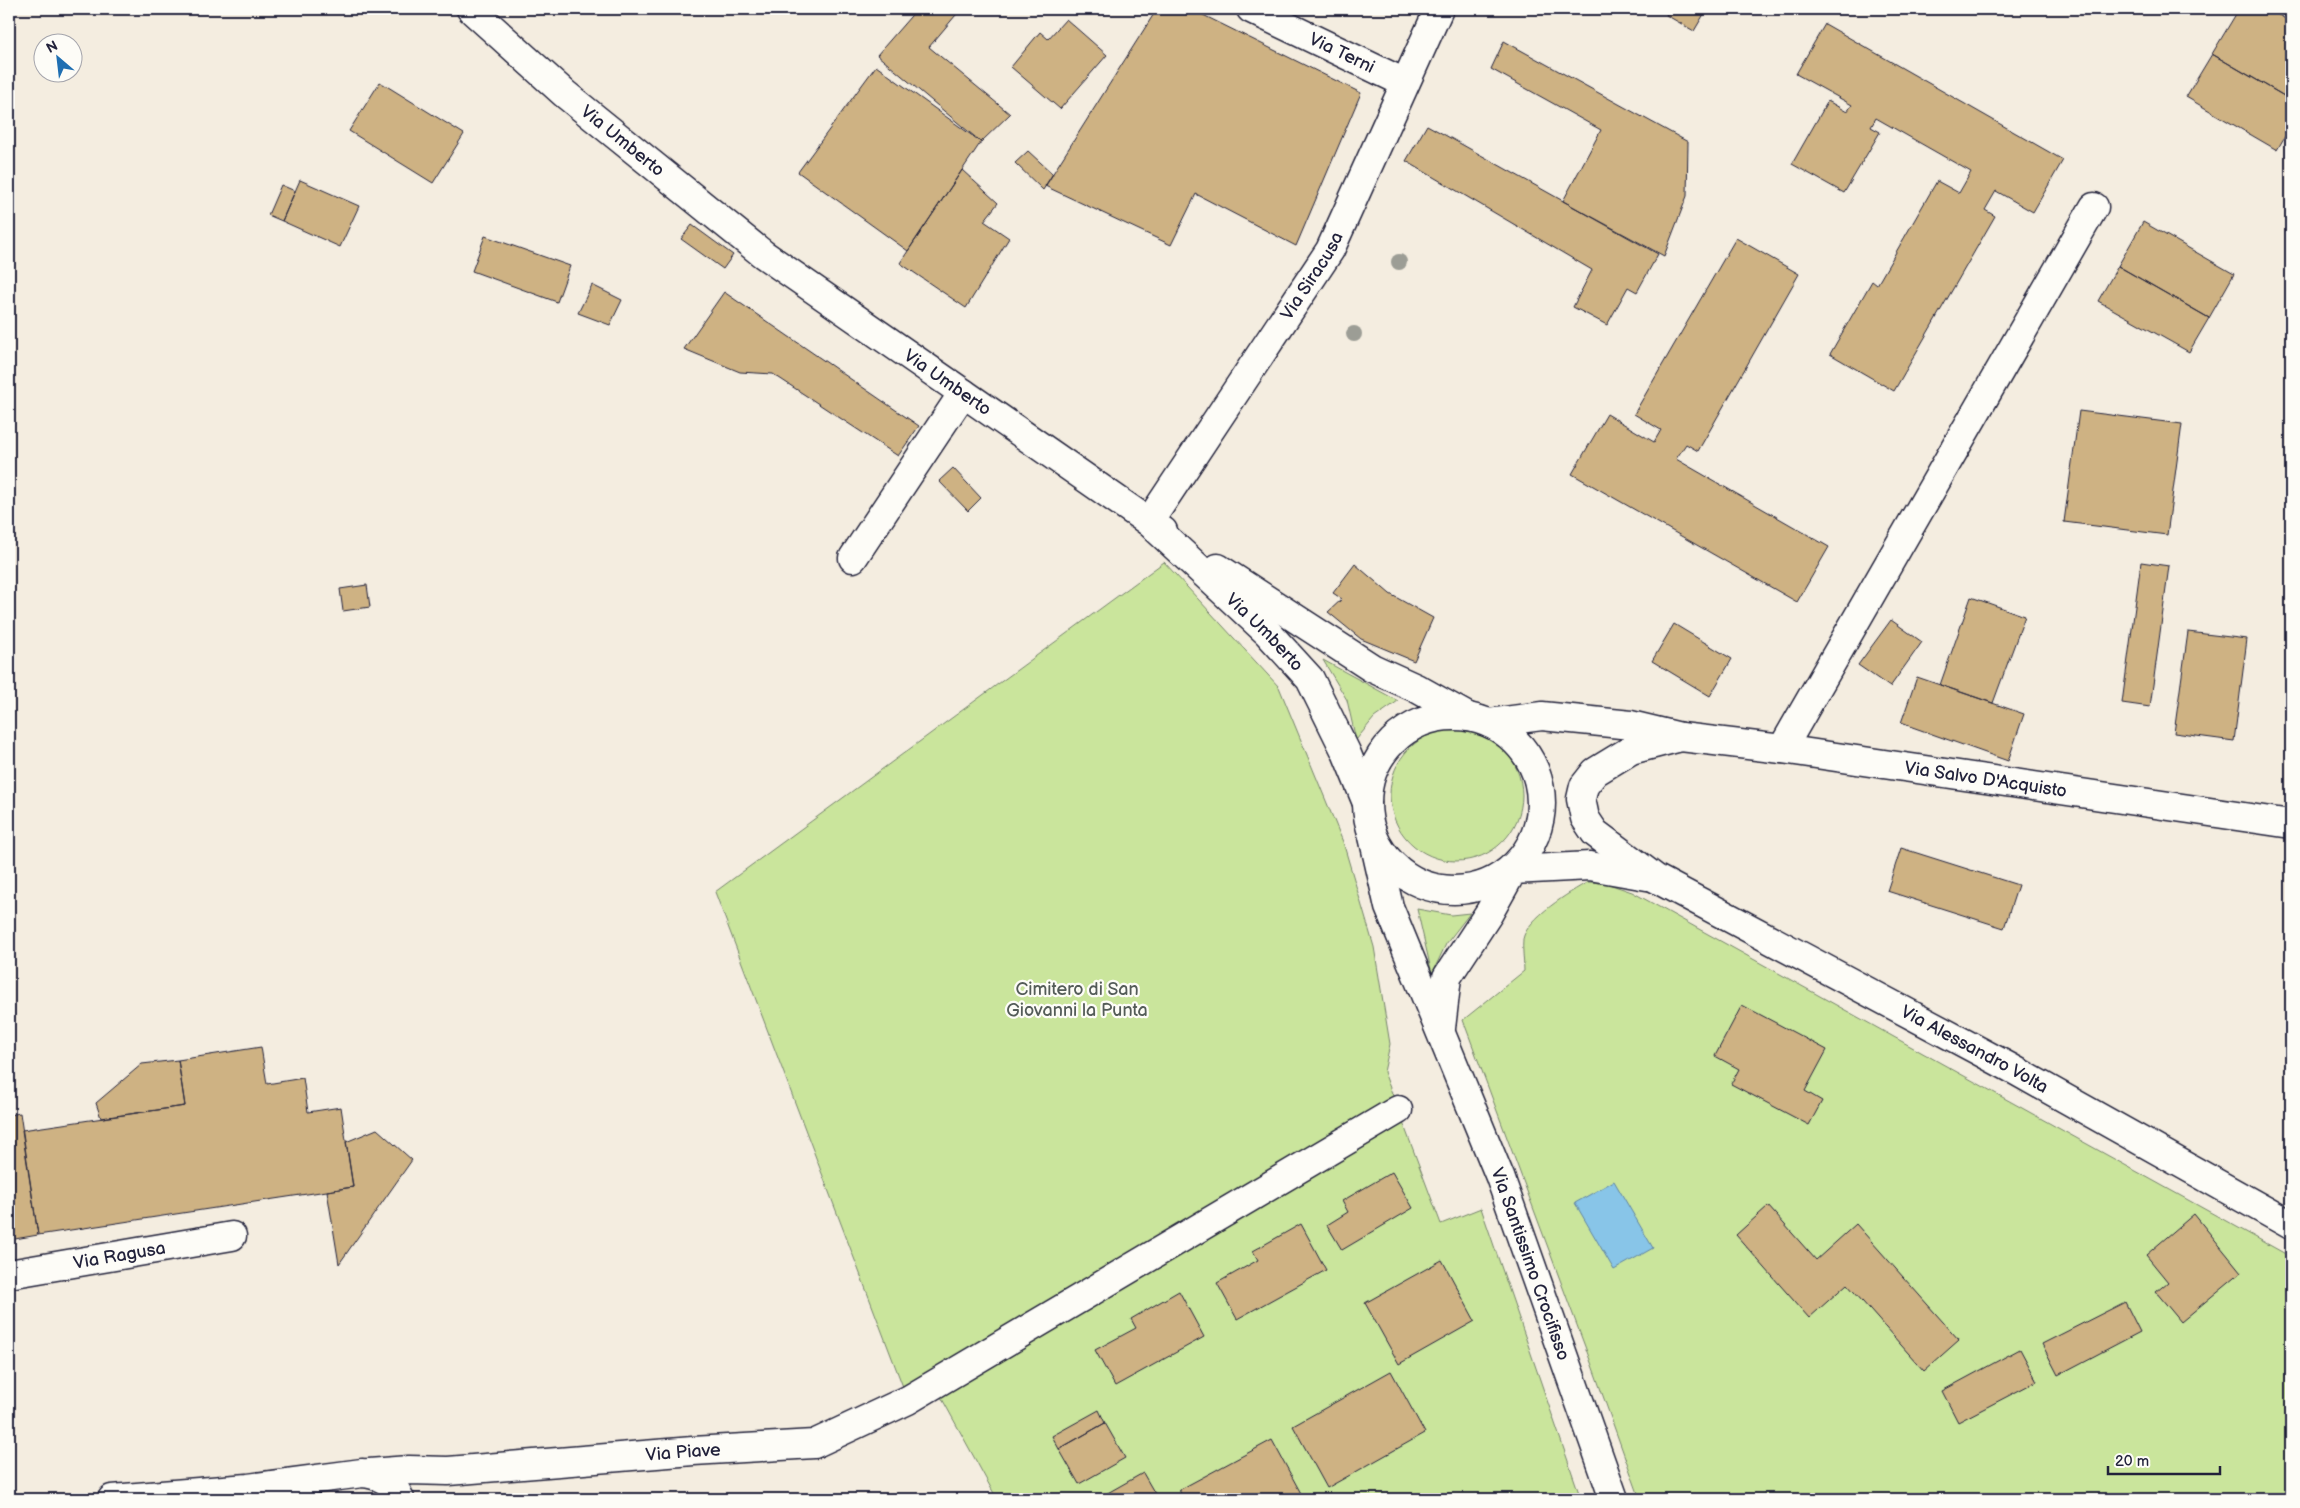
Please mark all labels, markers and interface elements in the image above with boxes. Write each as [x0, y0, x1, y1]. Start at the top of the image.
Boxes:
street label: Via Terni [1306, 28, 1378, 78]
north arrow [32, 32, 82, 82]
text: N [43, 37, 61, 57]
street label: Via Umberto [576, 101, 668, 181]
street label: Via Siracusa [1277, 229, 1348, 324]
street label: Via Umberto [900, 345, 995, 420]
street label: Via Umberto [1221, 589, 1308, 676]
street label: Via Salvo D'Acquisto [1903, 757, 2068, 802]
park label: Cimitero di San Giovanni la Punta [1006, 979, 1148, 1021]
street label: Via Alessandro Volta [1897, 1001, 2052, 1098]
street label: Via Santissimo Crocifisso [1486, 1165, 1574, 1363]
street label: Via Ragusa [72, 1238, 167, 1274]
street label: Via Piave [645, 1439, 722, 1466]
scale bar [2108, 1443, 2220, 1475]
text: 20 m [2115, 1452, 2149, 1471]

